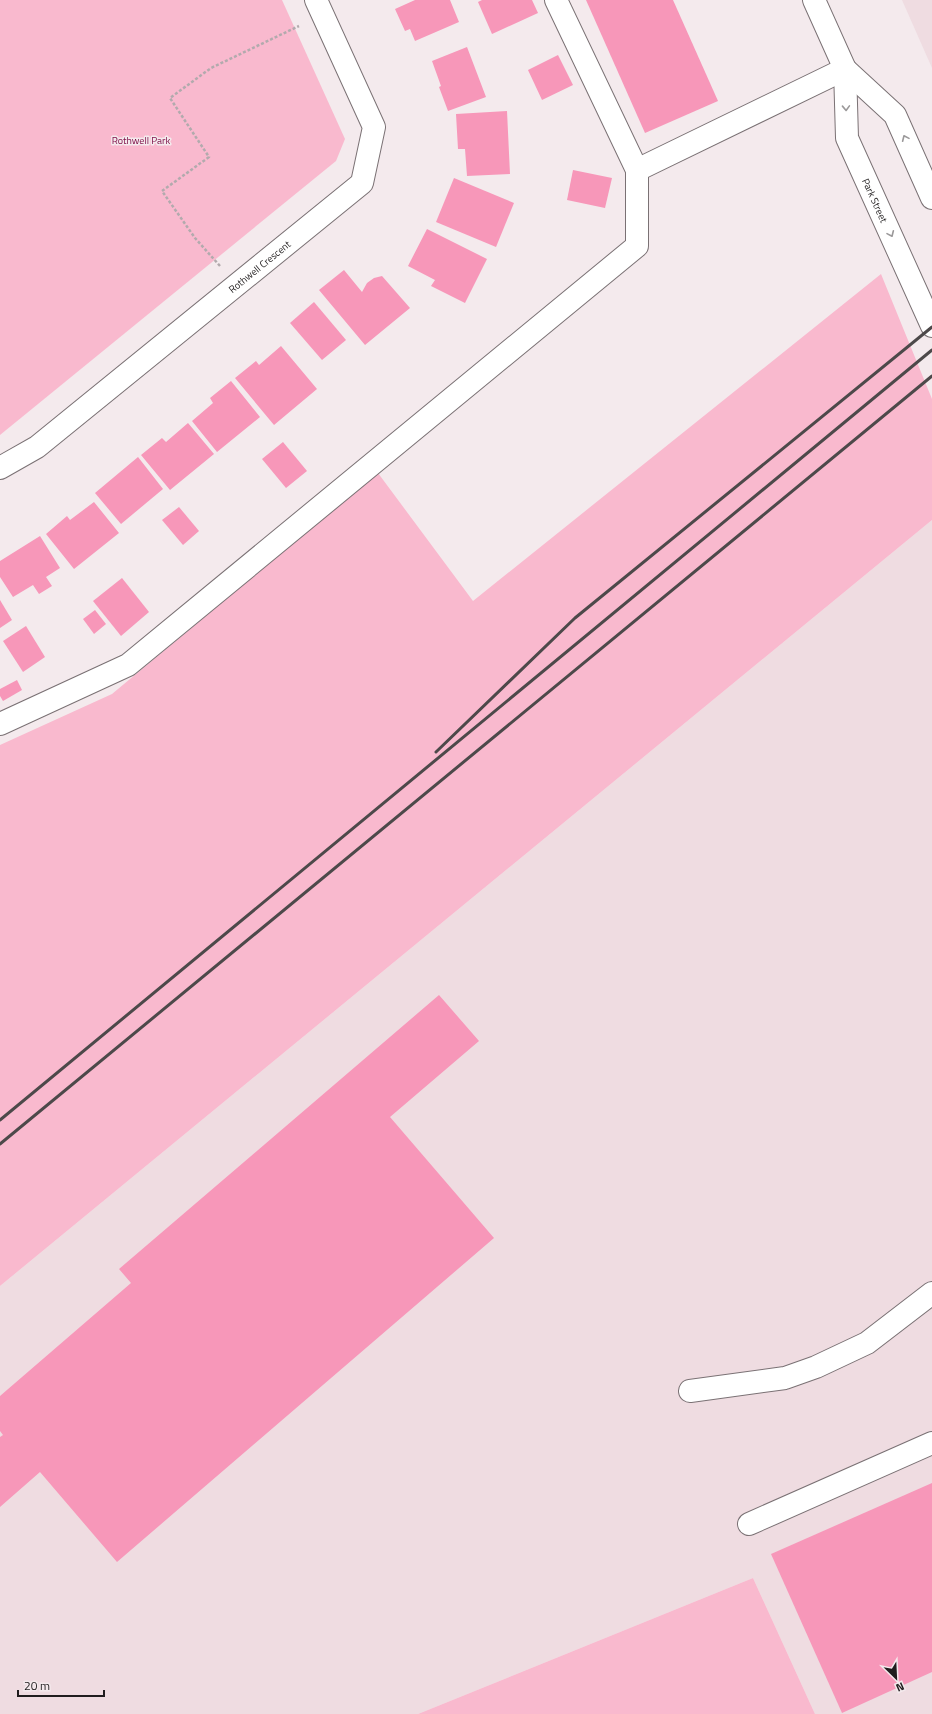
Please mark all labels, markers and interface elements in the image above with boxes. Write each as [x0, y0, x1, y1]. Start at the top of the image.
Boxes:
one-way arrow [842, 105, 850, 111]
park label: Rothwell Park [112, 133, 171, 148]
one-way arrow [902, 135, 910, 142]
street label: Park Street [859, 176, 892, 225]
one-way arrow [886, 231, 894, 238]
street label: Rothwell Crescent [225, 236, 294, 296]
north arrow [876, 1658, 916, 1698]
scale bar [18, 1672, 104, 1698]
text: 20 m [24, 1676, 50, 1695]
text: N [893, 1678, 907, 1696]

